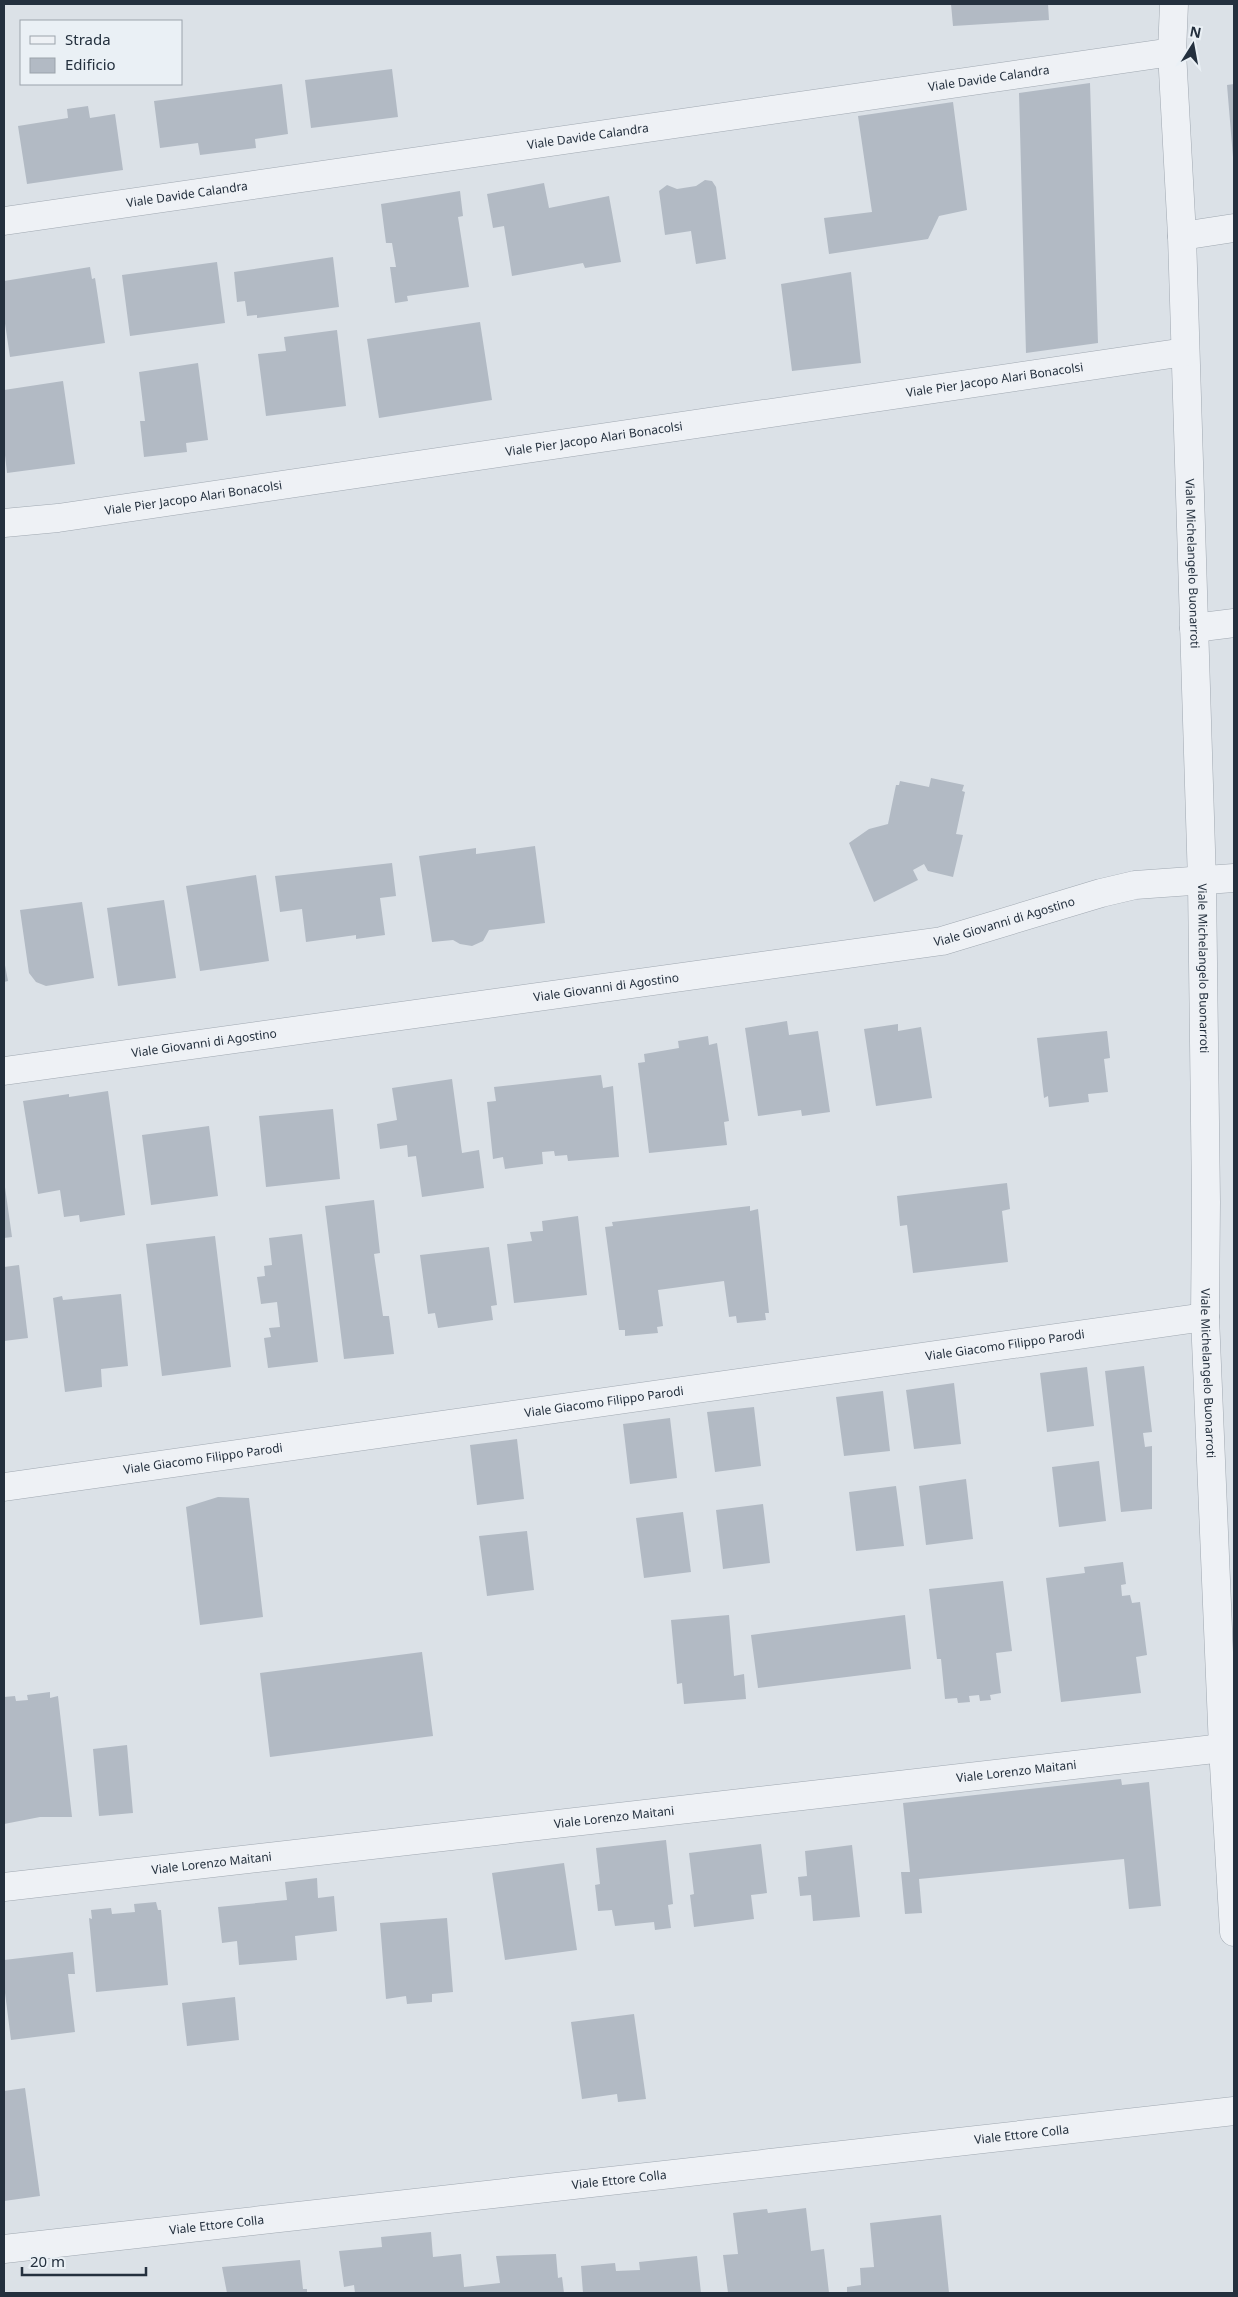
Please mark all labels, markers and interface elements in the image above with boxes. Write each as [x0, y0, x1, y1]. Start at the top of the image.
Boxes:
legend [20, 20, 182, 85]
north arrow [1168, 20, 1218, 70]
text: N [1188, 21, 1203, 42]
text: Strada [65, 29, 111, 49]
text: Edificio [65, 54, 116, 74]
street label: Viale Davide Calandra [927, 61, 1051, 95]
street label: Viale Davide Calandra [526, 119, 650, 153]
street label: Viale Davide Calandra [125, 177, 249, 211]
street label: Viale Pier Jacopo Alari Bonacolsi [905, 358, 1084, 401]
street label: Viale Pier Jacopo Alari Bonacolsi [504, 417, 684, 460]
street label: Viale Pier Jacopo Alari Bonacolsi [103, 476, 283, 519]
street label: Viale Michelangelo Buonarroti [1182, 478, 1204, 649]
street label: Viale Michelangelo Buonarroti [1194, 883, 1213, 1053]
street label: Viale Giovanni di Agostino [933, 892, 1077, 950]
street label: Viale Giovanni di Agostino [532, 969, 680, 1006]
street label: Viale Giovanni di Agostino [130, 1024, 278, 1061]
street label: Viale Michelangelo Buonarroti [1197, 1288, 1220, 1459]
street label: Viale Giacomo Filippo Parodi [924, 1325, 1086, 1364]
street label: Viale Giacomo Filippo Parodi [523, 1382, 685, 1421]
street label: Viale Giacomo Filippo Parodi [122, 1439, 284, 1478]
street label: Viale Lorenzo Maitani [955, 1756, 1077, 1786]
street label: Viale Lorenzo Maitani [553, 1802, 675, 1832]
street label: Viale Lorenzo Maitani [151, 1848, 273, 1878]
street label: Viale Ettore Colla [973, 2121, 1070, 2148]
street label: Viale Ettore Colla [571, 2166, 667, 2193]
street label: Viale Ettore Colla [168, 2211, 265, 2238]
scale bar [22, 2244, 146, 2276]
text: 20 m [30, 2251, 65, 2271]

